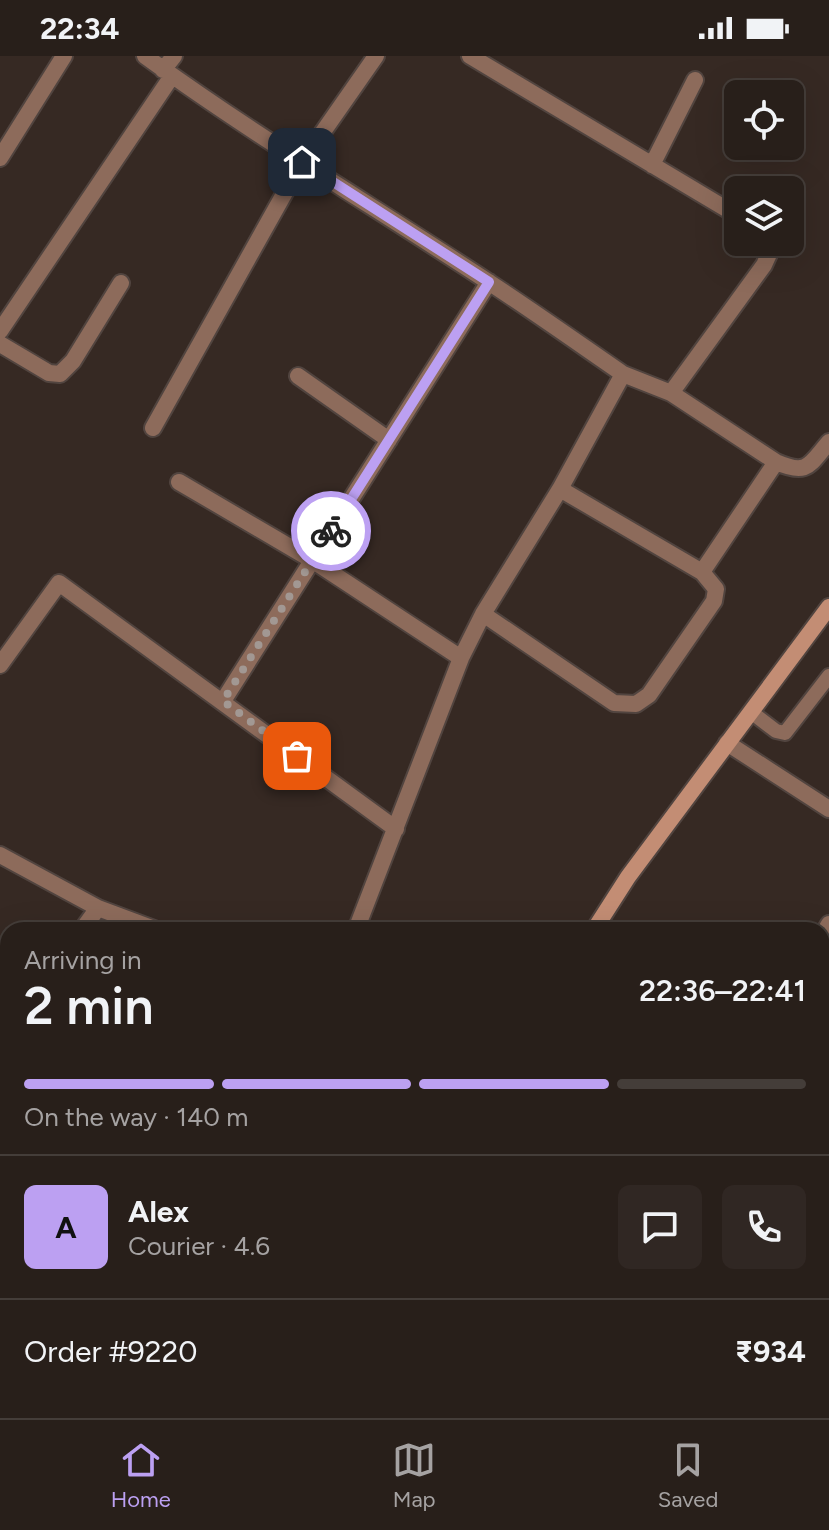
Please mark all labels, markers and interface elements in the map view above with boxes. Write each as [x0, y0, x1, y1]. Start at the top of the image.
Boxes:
text: 22:34 [40, 10, 119, 47]
map controls [724, 80, 804, 256]
button: locate [724, 80, 804, 160]
pin [268, 128, 336, 196]
icon: home [280, 140, 324, 184]
button: layers [724, 176, 804, 256]
courier [291, 491, 371, 571]
icon: bike [309, 509, 353, 553]
pin [263, 722, 331, 790]
icon: bag [275, 734, 319, 778]
text: Arriving in [24, 944, 142, 976]
text: 22:36–22:41 [639, 972, 806, 1009]
text: 2 min [24, 975, 153, 1037]
text: On the way · 140 m [24, 1101, 248, 1133]
button: chat [618, 1185, 702, 1269]
button: phone [722, 1185, 806, 1269]
text: Alex [128, 1193, 189, 1230]
text: A [55, 1209, 77, 1246]
text: Courier · 4.6 [128, 1230, 270, 1262]
text: Order #9220 [24, 1333, 198, 1370]
text: ₹934 [735, 1333, 806, 1370]
tab: Home [111, 1438, 171, 1513]
tab: Map [392, 1438, 436, 1513]
tab: Saved [658, 1438, 718, 1513]

